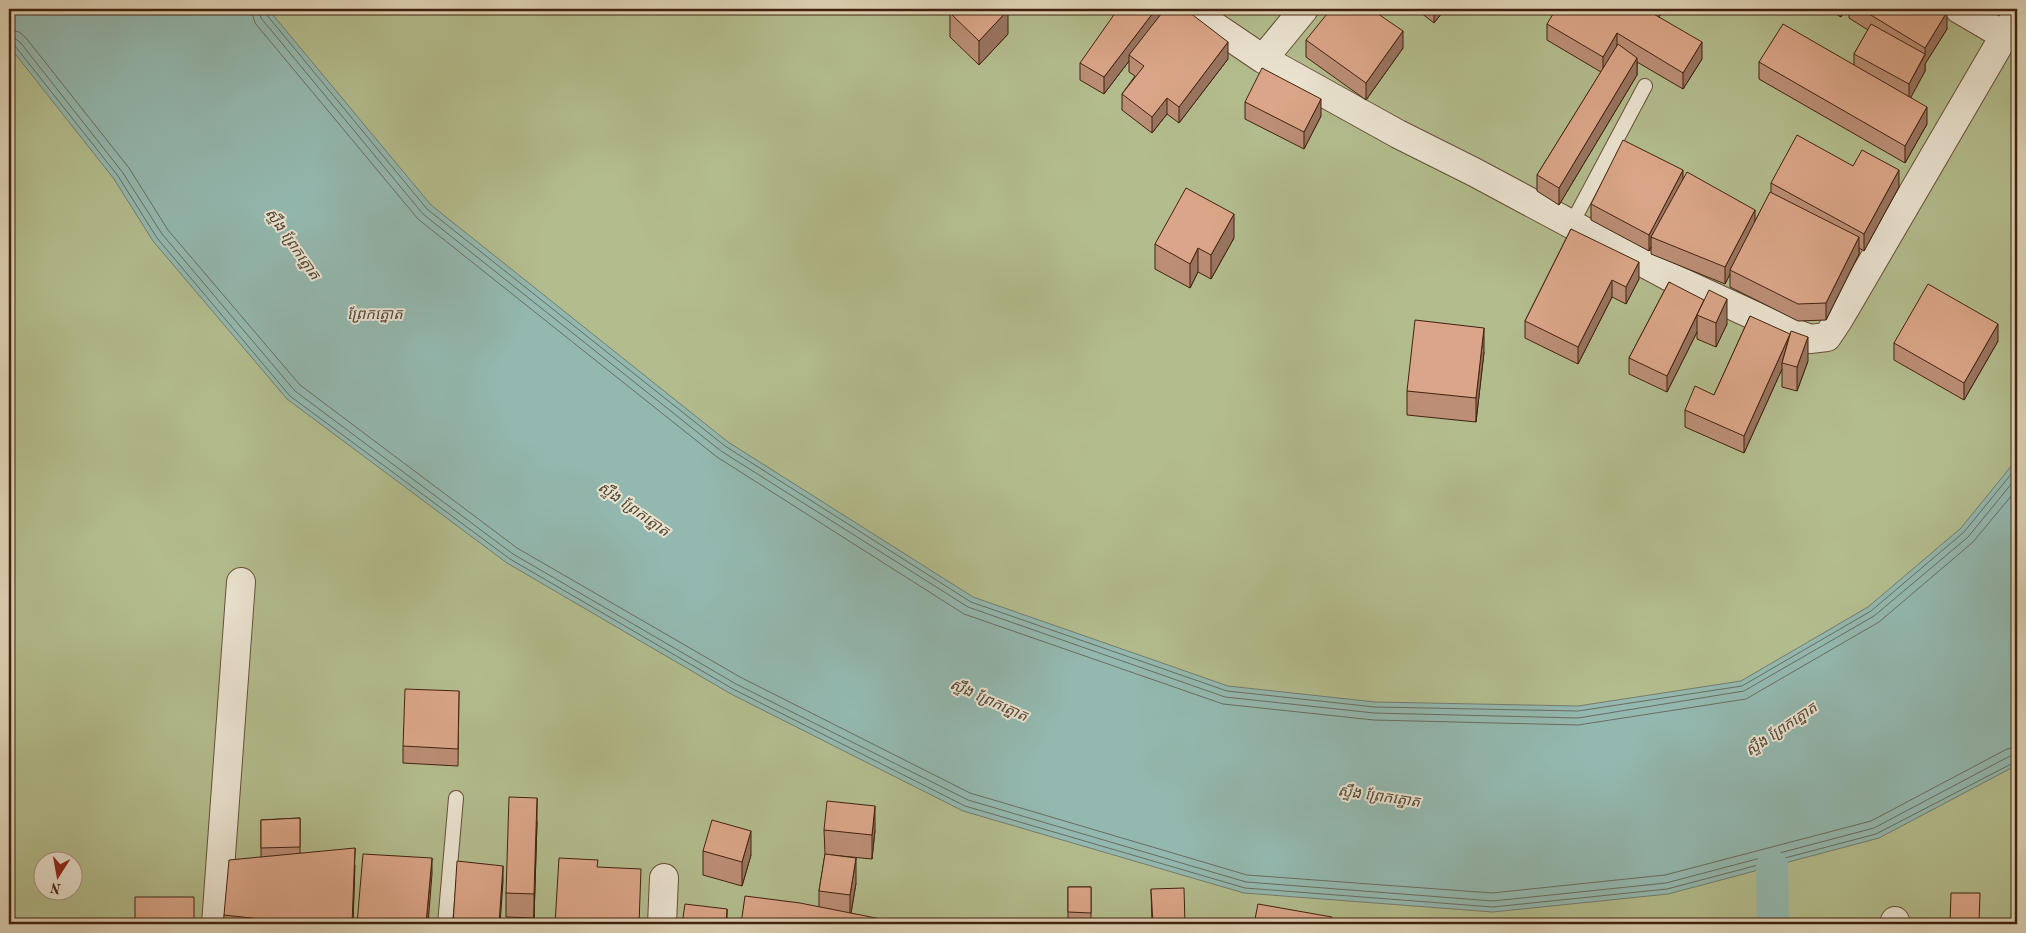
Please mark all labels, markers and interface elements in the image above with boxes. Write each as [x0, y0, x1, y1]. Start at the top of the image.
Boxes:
water label: ស្ទឹង ព្រែកត្នោត [261, 205, 325, 285]
water label: ព្រែកត្នោត [347, 306, 404, 323]
water label: ស្ទឹង ព្រែកត្នោត [595, 478, 674, 541]
water label: ស្ទឹង ព្រែកត្នោត [947, 675, 1032, 726]
water label: ស្ទឹង ព្រែកត្នោត [1742, 698, 1822, 760]
water label: ស្ទឹង ព្រែកត្នោត [1337, 782, 1423, 811]
north arrow [32, 850, 82, 900]
text: N [49, 880, 62, 896]

